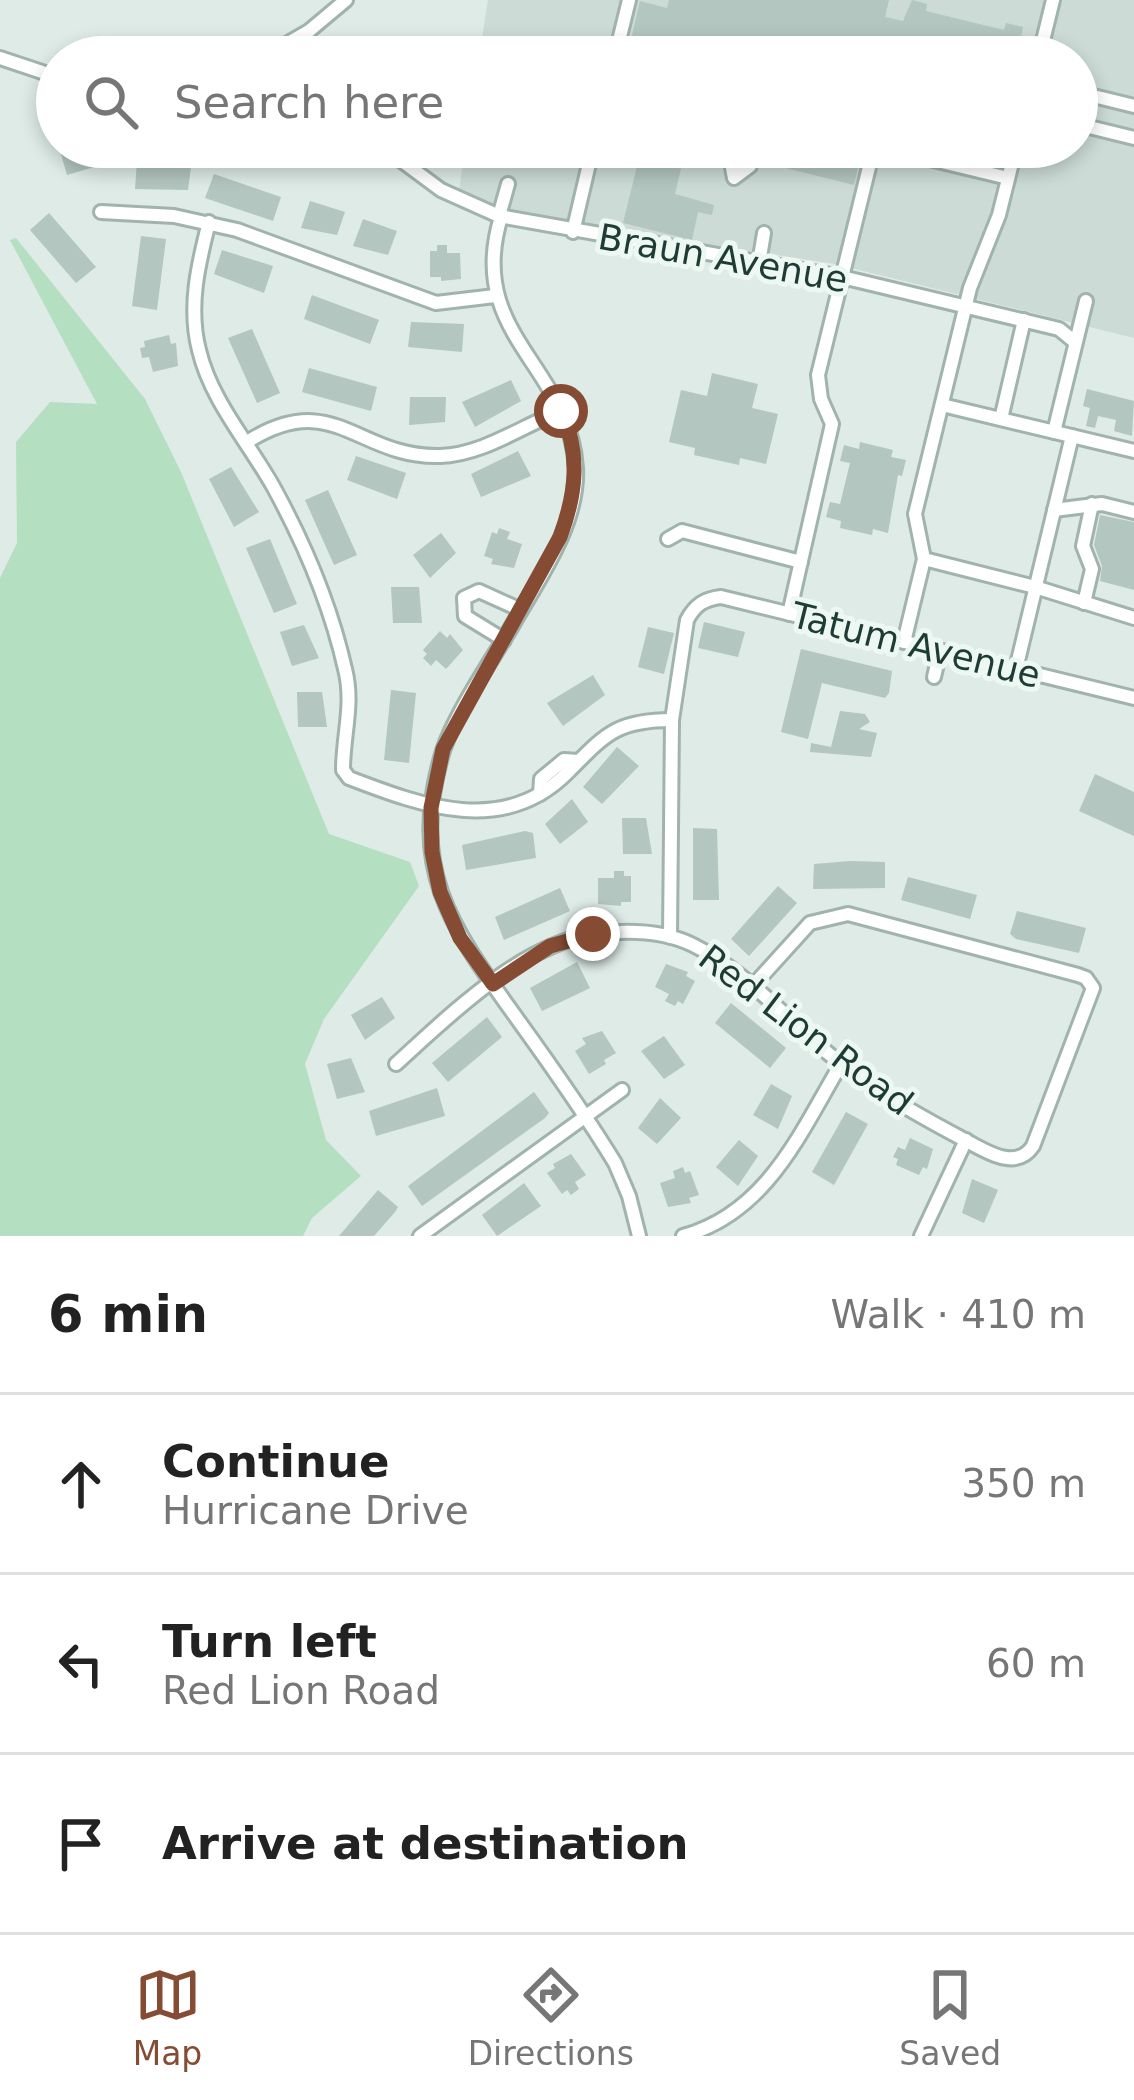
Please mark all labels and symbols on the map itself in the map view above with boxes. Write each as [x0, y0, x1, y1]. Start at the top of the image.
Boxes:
street label: Braun Avenue [595, 216, 851, 300]
route start [534, 384, 588, 438]
street label: Tatum Avenue [786, 594, 1045, 696]
route end [566, 907, 620, 961]
street label: Red Lion Road [691, 936, 921, 1124]

